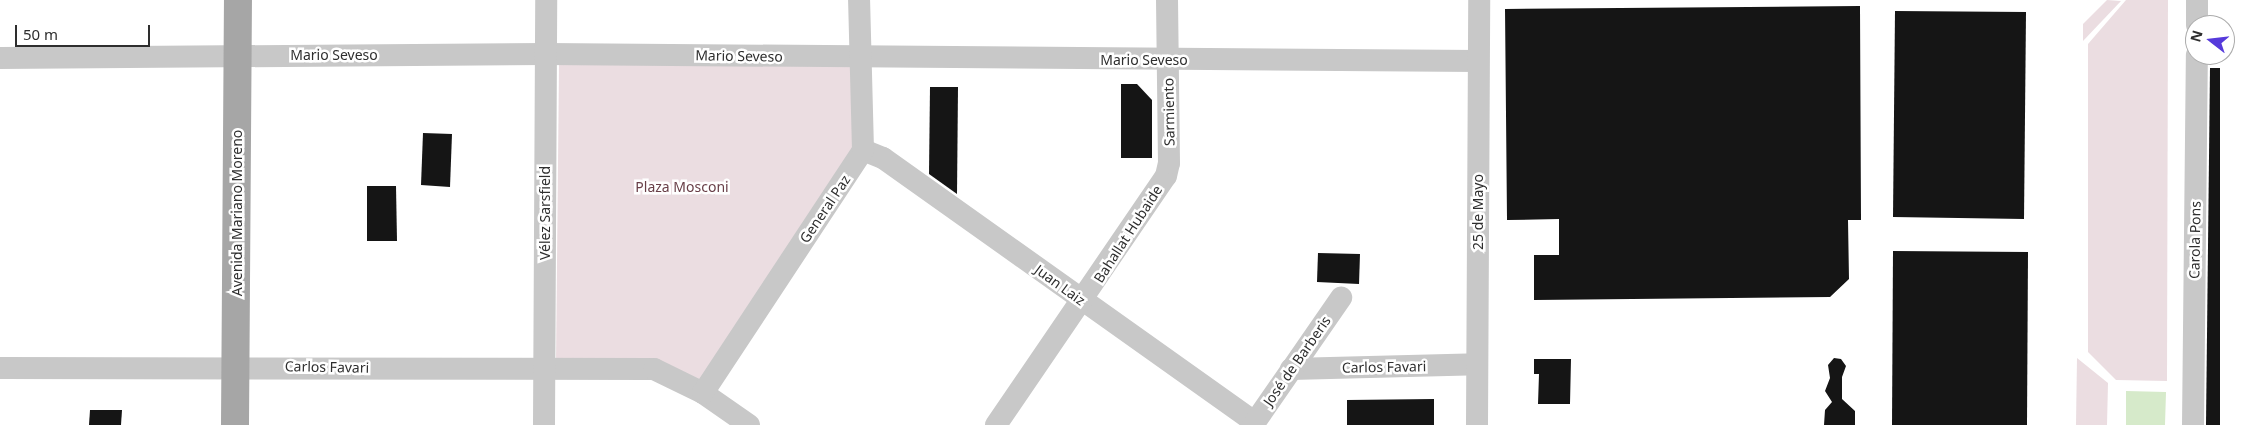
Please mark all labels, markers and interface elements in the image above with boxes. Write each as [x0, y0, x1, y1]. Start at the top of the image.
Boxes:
scale bar [18, 15, 152, 47]
north arrow [2185, 15, 2235, 65]
text: 50 m [23, 24, 58, 44]
text: N [2185, 28, 2207, 44]
street label: Mario Seveso [290, 47, 378, 63]
street label: Mario Seveso [695, 47, 783, 65]
street label: Mario Seveso [1100, 52, 1188, 68]
street label: Sarmiento [1160, 78, 1178, 146]
street label: Avenida Mariano Moreno [229, 130, 245, 296]
street label: Vélez Sarsfield [537, 166, 553, 260]
street label: General Paz [796, 172, 854, 246]
street label: 25 de Mayo [1470, 174, 1486, 250]
park label: Plaza Mosconi [635, 179, 729, 195]
street label: Bahallat Hubaide [1090, 182, 1166, 286]
street label: Carola Pons [2186, 201, 2204, 279]
street label: Juan Laiz [1032, 261, 1088, 309]
street label: José de Barberis [1260, 313, 1334, 409]
street label: Carlos Favari [285, 358, 369, 376]
street label: Carlos Favari [1342, 358, 1426, 376]

